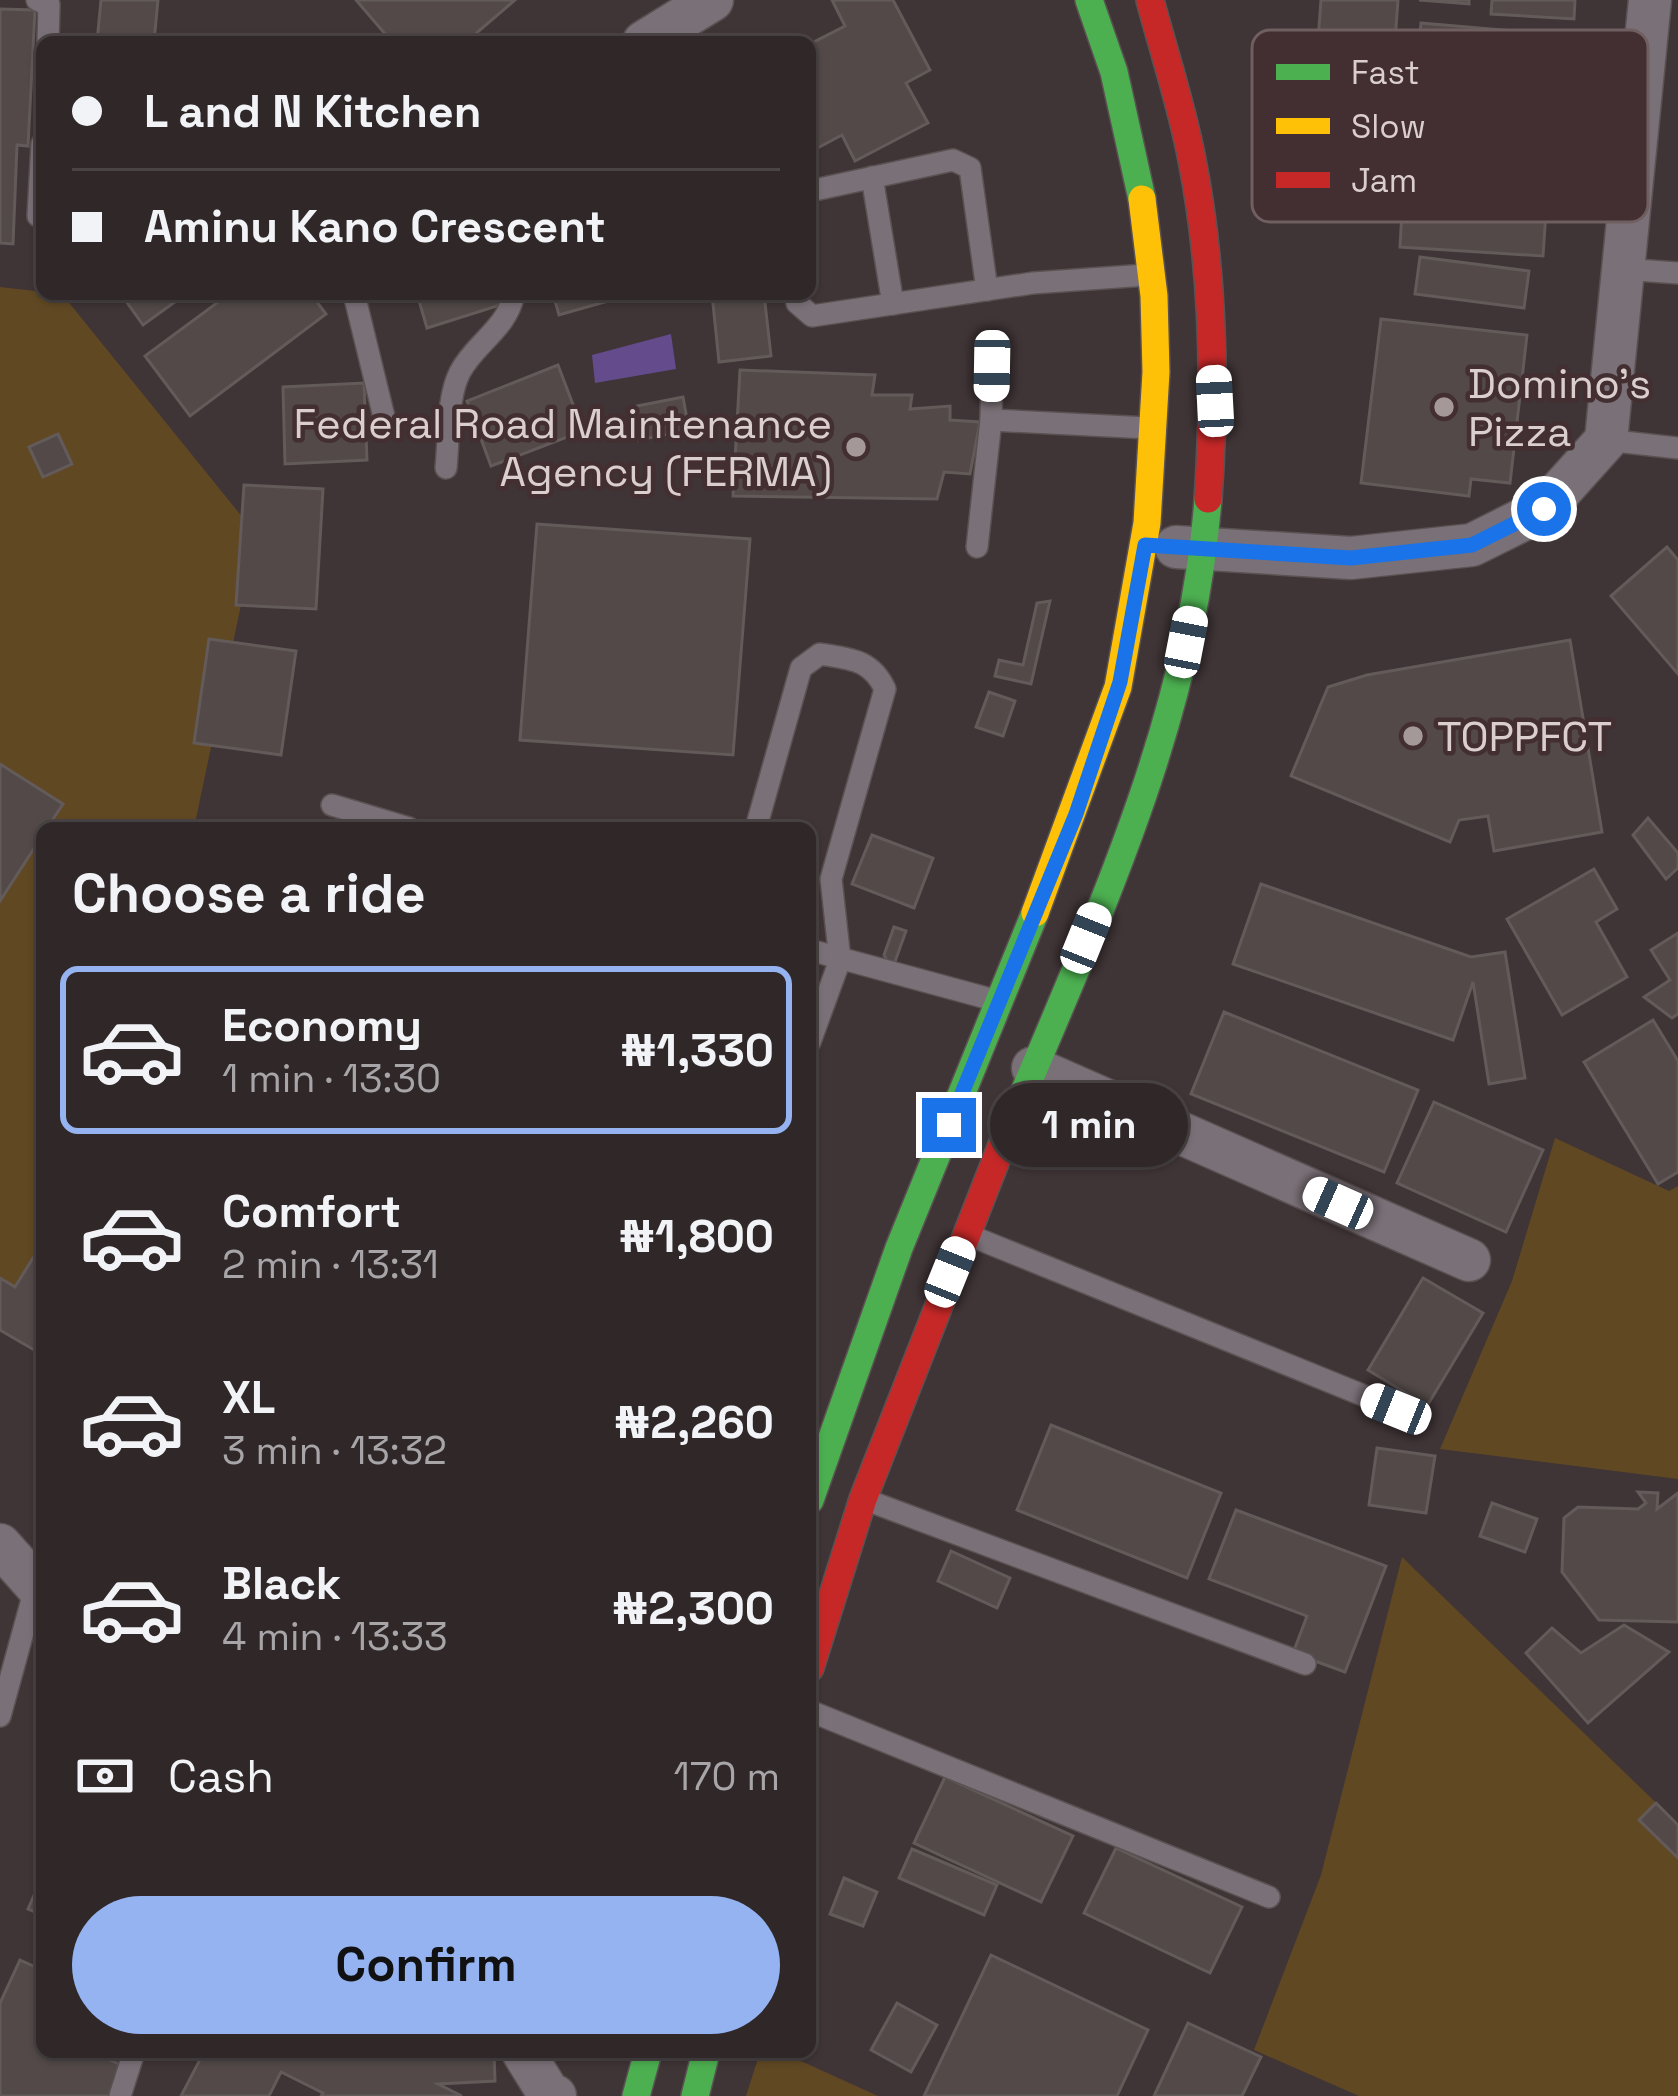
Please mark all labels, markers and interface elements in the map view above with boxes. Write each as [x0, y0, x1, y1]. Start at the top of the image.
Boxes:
legend [1252, 30, 1648, 222]
text: Fast [1351, 52, 1420, 94]
text: L and N Kitchen [144, 83, 482, 140]
text: Slow [1351, 106, 1426, 148]
text: Jam [1351, 160, 1417, 202]
text: Aminu Kano Crescent [144, 198, 606, 255]
car [973, 330, 1011, 402]
place label: Domino's Pizza [1468, 357, 1651, 458]
car [1195, 364, 1235, 438]
marker: Domino's Pizza [1431, 394, 1457, 420]
place label: Federal Road Maintenance Agency (FERMA) [294, 397, 832, 498]
marker: Federal Road Maintenance Agency (FERMA) [843, 434, 869, 460]
route start [1517, 482, 1571, 536]
car [1161, 603, 1211, 681]
place label: TOPPFCT [1437, 710, 1612, 763]
marker: TOPPFCT [1400, 723, 1426, 749]
text: Choose a ride [72, 859, 426, 928]
car [1056, 898, 1116, 978]
icon: car [78, 996, 186, 1104]
text: Economy [222, 997, 422, 1054]
text: ₦1,330 [620, 1022, 774, 1079]
text: 1 min · 13:30 [222, 1054, 441, 1103]
callout: 1 min [991, 1083, 1189, 1167]
route end [922, 1098, 976, 1152]
text: 1 min [1041, 1100, 1137, 1149]
car [1298, 1172, 1378, 1234]
icon: car [78, 1182, 186, 1290]
text: Comfort [222, 1183, 401, 1240]
text: ₦1,800 [619, 1208, 774, 1265]
car [920, 1232, 980, 1312]
text: 2 min · 13:31 [222, 1240, 439, 1289]
icon: car [78, 1368, 186, 1476]
text: XL [222, 1369, 275, 1426]
car [1356, 1379, 1436, 1439]
text: ₦2,260 [614, 1394, 774, 1451]
text: 3 min · 13:32 [222, 1426, 447, 1475]
icon: car [78, 1554, 186, 1662]
text: Black [222, 1555, 341, 1612]
text: ₦2,300 [612, 1580, 774, 1637]
text: 4 min · 13:33 [222, 1612, 448, 1661]
icon: cash [72, 1743, 138, 1809]
text: Cash [168, 1748, 274, 1805]
text: 170 m [673, 1752, 780, 1801]
button: Confirm [72, 1896, 780, 2034]

